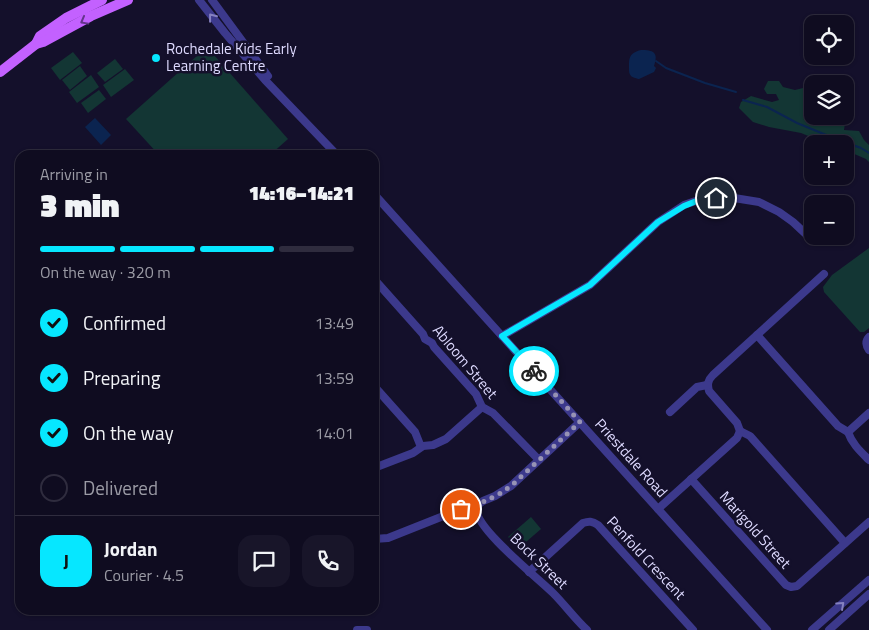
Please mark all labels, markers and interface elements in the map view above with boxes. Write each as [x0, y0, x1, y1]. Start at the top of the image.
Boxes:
one-way arrow [209, 13, 218, 23]
one-way arrow [80, 14, 89, 24]
map controls [804, 15, 854, 245]
button: locate [804, 15, 854, 65]
place label: Rochedale Kids Early Learning Centre [166, 37, 297, 77]
marker: Rochedale Kids Early Learning Centre [150, 52, 162, 64]
button: layers [804, 75, 854, 125]
button: + [804, 135, 854, 185]
text: Arriving in [40, 162, 108, 186]
pin [695, 177, 737, 219]
text: 14:16–14:21 [249, 178, 354, 207]
text: 3 min [40, 181, 120, 229]
icon: home [702, 184, 730, 212]
button: − [804, 195, 854, 245]
text: On the way · 320 m [40, 260, 171, 284]
text: Confirmed [83, 308, 166, 337]
icon: check [40, 309, 68, 337]
text: 13:49 [315, 311, 354, 335]
street label: Abloom Street [427, 320, 504, 404]
courier [509, 346, 559, 396]
icon: bike [520, 357, 548, 385]
text: Preparing [83, 363, 160, 392]
icon: check [40, 364, 68, 392]
text: 13:59 [315, 366, 354, 390]
street label: Priestdale Road [590, 413, 673, 502]
text: On the way [83, 418, 174, 447]
icon: check [40, 419, 68, 447]
text: 14:01 [315, 421, 354, 445]
text: Delivered [83, 473, 158, 502]
street label: Marigold Street [714, 486, 797, 574]
pin [440, 488, 482, 530]
icon: bag [447, 495, 475, 523]
street label: Penfold Crescent [602, 511, 692, 605]
street label: Bock Street [505, 527, 574, 595]
text: Jordan [104, 534, 157, 563]
button: chat [238, 535, 290, 587]
button: phone [302, 535, 354, 587]
text: J [63, 546, 69, 575]
text: Courier · 4.5 [104, 563, 184, 587]
one-way arrow [835, 602, 844, 611]

